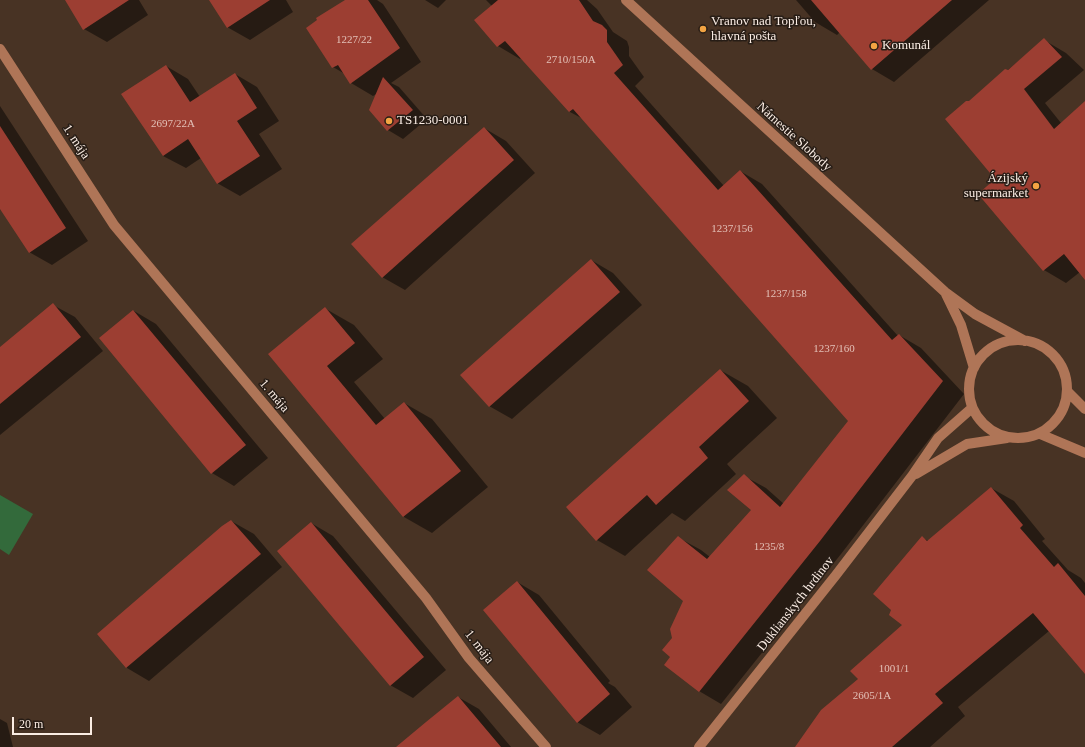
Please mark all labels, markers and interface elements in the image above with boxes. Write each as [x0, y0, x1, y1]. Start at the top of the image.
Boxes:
place label: Vranov nad Topľou, hlavná pošta [711, 14, 816, 45]
marker: Vranov nad Topľou, hlavná pošta [698, 24, 708, 34]
house number: 1227/22 [336, 33, 372, 47]
place label: Komunál [882, 38, 930, 54]
marker: Komunál [869, 41, 879, 51]
house number: 2710/150A [546, 53, 596, 67]
street label: Námestie Slobody [753, 99, 835, 175]
place label: TS1230-0001 [397, 113, 468, 129]
marker: TS1230-0001 [384, 116, 394, 126]
house number: 2697/22A [151, 117, 195, 131]
street label: 1. mája [59, 122, 93, 162]
place label: Ázijský supermarket [964, 171, 1028, 202]
marker: Ázijský supermarket [1031, 181, 1041, 191]
house number: 1237/156 [711, 222, 753, 236]
house number: 1237/158 [765, 287, 807, 301]
house number: 1237/160 [813, 342, 855, 356]
street label: 1. mája [256, 376, 292, 416]
house number: 1235/8 [754, 540, 784, 554]
street label: Duklianskych hrdinov [754, 554, 838, 654]
street label: 1. mája [461, 627, 497, 667]
house number: 1001/1 [879, 662, 909, 676]
house number: 2605/1A [853, 689, 891, 703]
scale bar [14, 709, 94, 735]
text: 20 m [19, 717, 43, 731]

